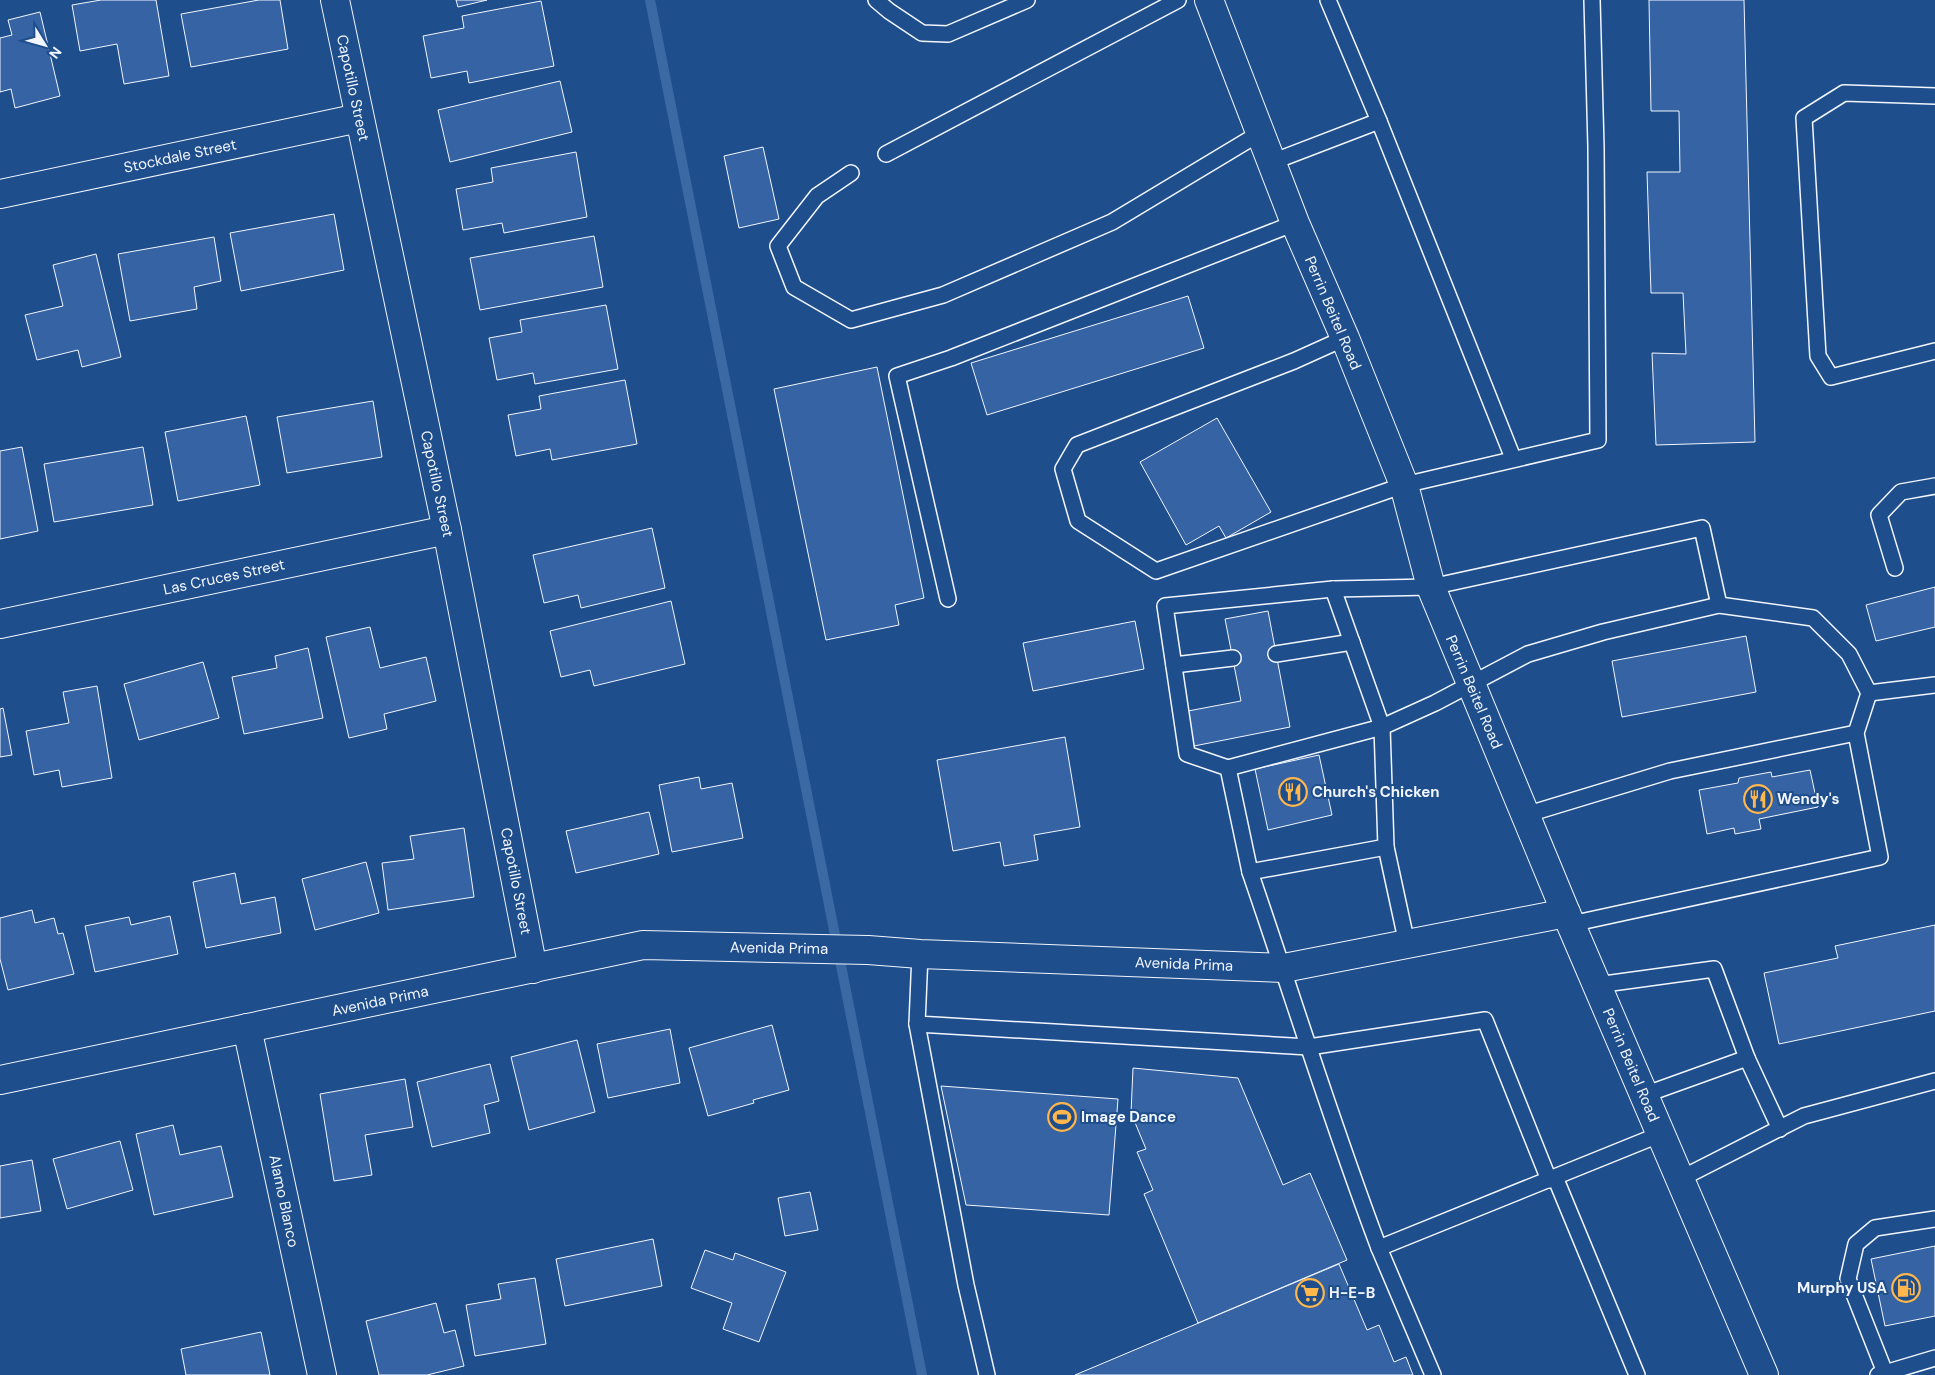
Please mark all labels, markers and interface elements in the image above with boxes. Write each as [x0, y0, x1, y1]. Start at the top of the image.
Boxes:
north arrow [20, 20, 70, 70]
street label: Capotillo Street [332, 33, 374, 143]
text: N [45, 43, 66, 62]
street label: Stockdale Street [122, 134, 238, 178]
street label: Perrin Beitel Road [1300, 253, 1366, 373]
street label: Capotillo Street [416, 429, 458, 539]
street label: Las Cruces Street [161, 554, 287, 600]
street label: Perrin Beitel Road [1441, 632, 1507, 752]
restaurant icon: Church's Chicken [1278, 777, 1308, 807]
place label: Church's Chicken [1312, 782, 1440, 802]
restaurant icon: Wendy's [1743, 784, 1773, 814]
place label: Wendy's [1777, 789, 1840, 809]
street label: Capotillo Street [496, 826, 536, 936]
street label: Avenida Prima [730, 937, 828, 959]
street label: Avenida Prima [1134, 952, 1234, 976]
street label: Avenida Prima [330, 981, 430, 1021]
street label: Perrin Beitel Road [1598, 1005, 1664, 1125]
sports icon: Image Dance [1047, 1102, 1077, 1132]
place label: Image Dance [1081, 1107, 1176, 1127]
street label: Alamo Blanco [264, 1153, 304, 1249]
fuel station icon: Murphy USA [1891, 1273, 1921, 1303]
supermarket icon: H-E-B [1295, 1278, 1325, 1308]
place label: Murphy USA [1797, 1278, 1887, 1298]
place label: H-E-B [1329, 1283, 1375, 1303]

